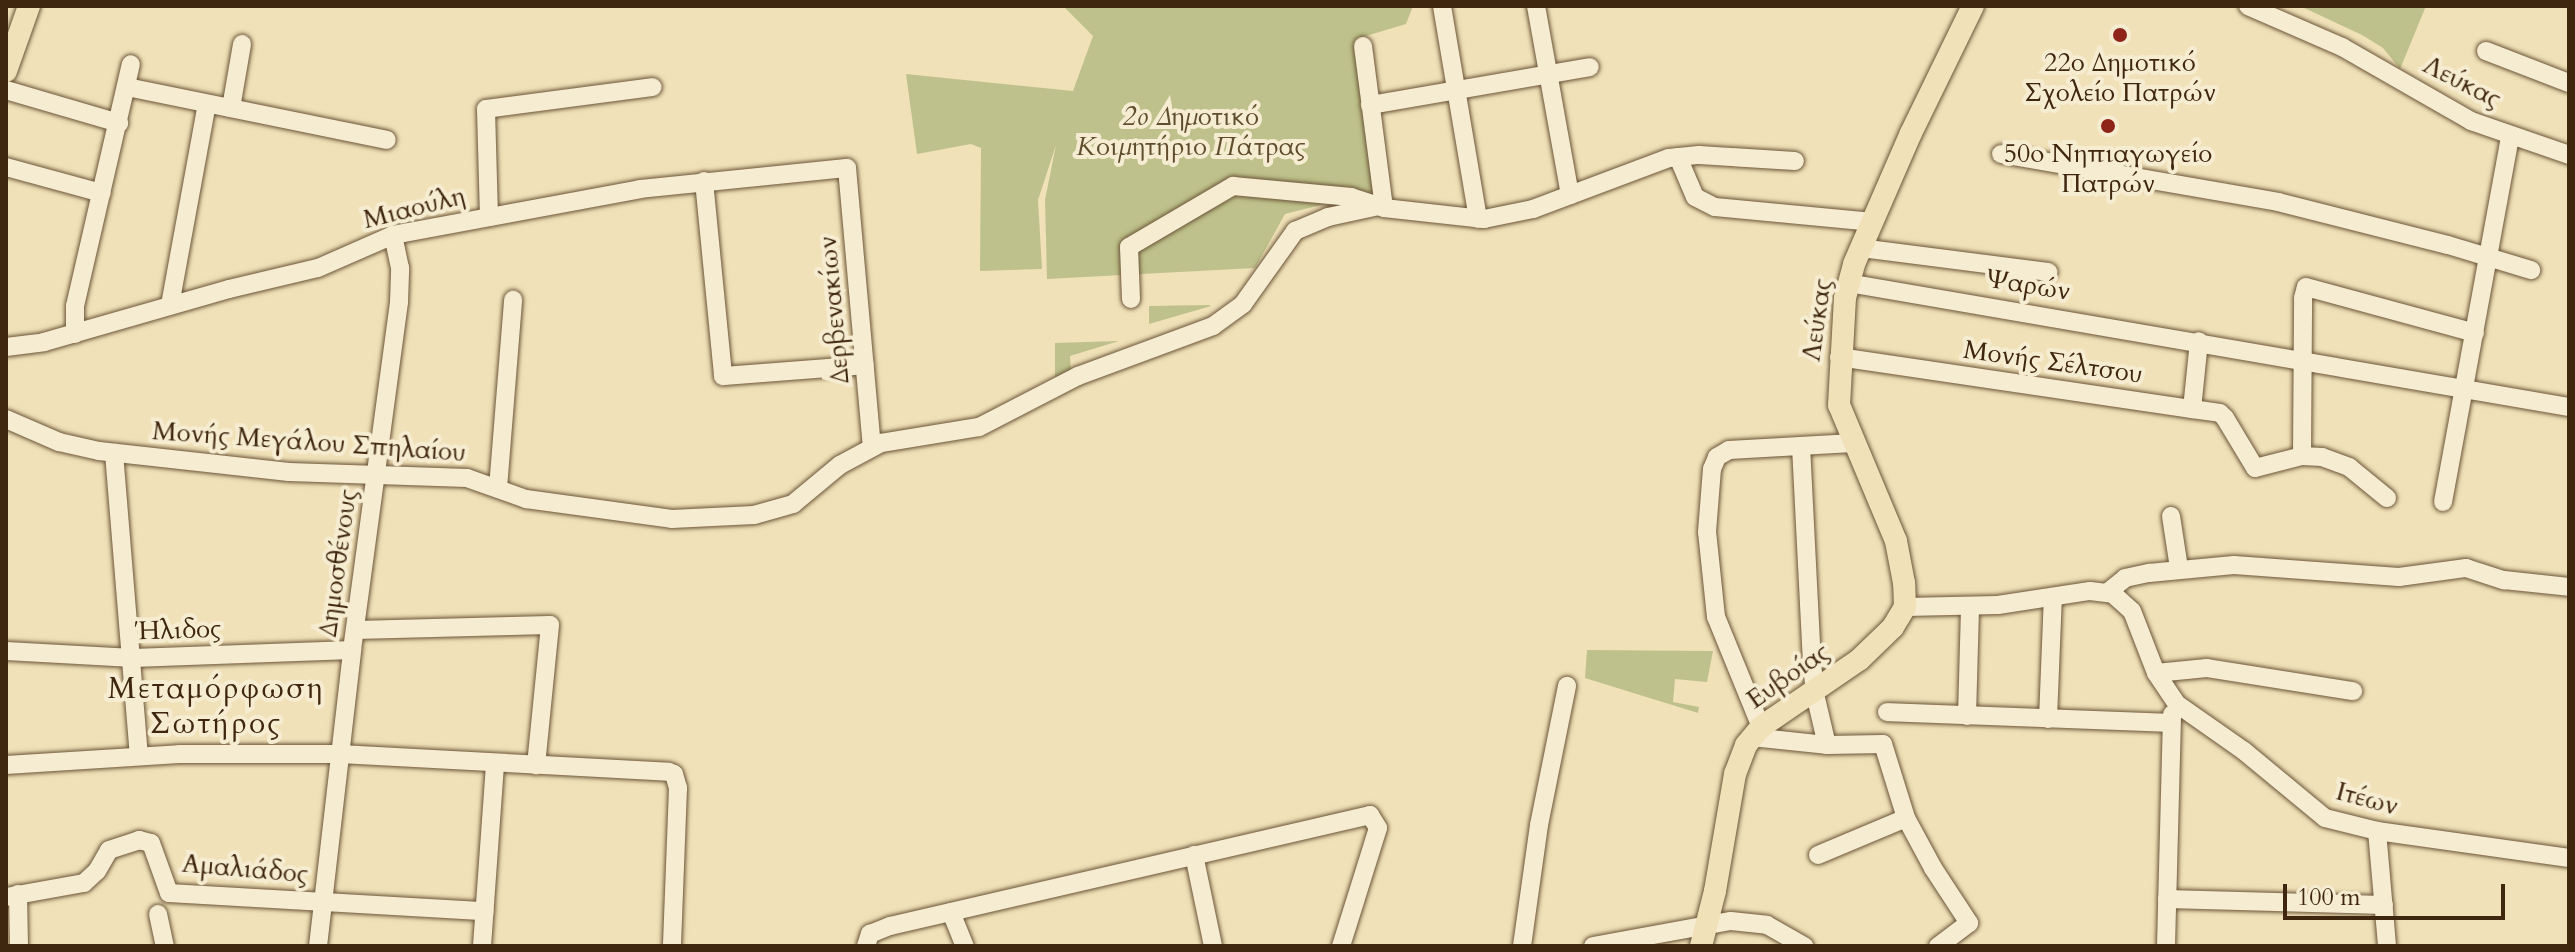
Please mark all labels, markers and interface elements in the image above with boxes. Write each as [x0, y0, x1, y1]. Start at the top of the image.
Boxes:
marker: 22ο Δημοτικό Σχολείο Πατρών [2111, 26, 2129, 44]
place label: 22ο Δημοτικό Σχολείο Πατρών [2024, 47, 2216, 108]
street label: Λεύκας [2418, 49, 2506, 115]
park label: 2o Δημοτικό Κοιμητήριο Πάτρας [1076, 101, 1306, 162]
marker: 50o Νηπιαγωγείο Πατρών [2099, 117, 2117, 135]
place label: 50o Νηπιαγωγείο Πατρών [2004, 138, 2212, 200]
street label: Μιαούλη [360, 180, 468, 236]
street label: Δερβενακίων [812, 235, 856, 385]
street label: Ψαρών [1983, 263, 2073, 307]
street label: Λεύκας [1796, 277, 1838, 363]
street label: Μονής Σέλτσου [1961, 334, 2145, 390]
street label: Μονής Μεγάλου Σπηλαίου [151, 415, 467, 469]
street label: Δημοσθένους [312, 487, 364, 639]
street label: Ήλιδος [134, 613, 222, 647]
street label: Ευβοίας [1741, 636, 1835, 716]
district label: Μεταμόρφωση Σωτήρος [108, 671, 324, 742]
street label: Ιτέων [2333, 776, 2401, 822]
street label: Αμαλιάδος [181, 848, 309, 890]
scale bar [2287, 868, 2509, 918]
text: 100 m [2297, 881, 2361, 914]

